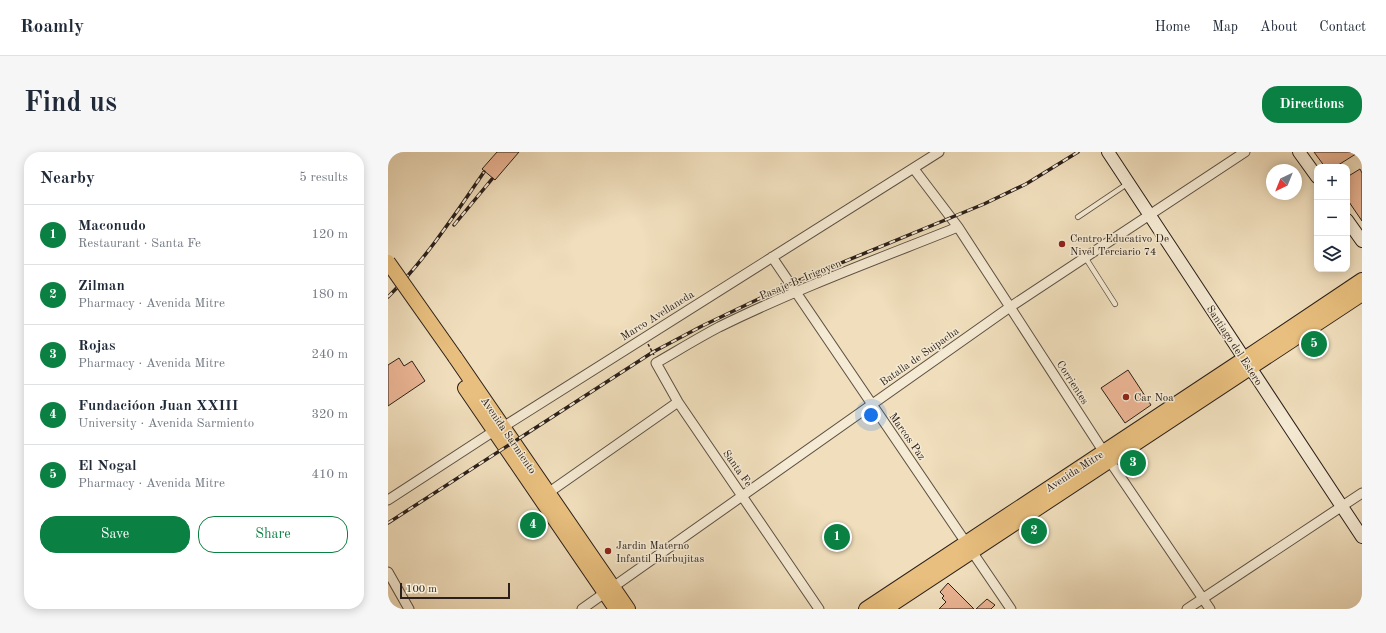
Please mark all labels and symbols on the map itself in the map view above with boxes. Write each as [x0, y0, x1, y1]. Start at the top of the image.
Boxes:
north arrow [1266, 164, 1302, 200]
place label: Centro Educativo De Nivel Terciario 74 [1070, 234, 1169, 258]
marker: Centro Educativo De Nivel Terciario 74 [1057, 239, 1067, 249]
street label: Pasaje B. Irigoyen [758, 258, 843, 303]
street label: Marco Avellaneda [619, 289, 697, 343]
street label: Santiago del Estero [1204, 304, 1264, 388]
street label: Batalla de Suipacha [878, 326, 962, 389]
pin: 5 [1301, 329, 1327, 359]
street label: Corrientes [1054, 359, 1090, 407]
marker: Car Noa [1121, 392, 1131, 402]
place label: Car Noa [1134, 393, 1174, 404]
street label: Avenida Sarmiento [478, 395, 537, 476]
your location [861, 405, 881, 425]
street label: Marcos Paz [887, 411, 927, 462]
street label: Santa Fe [720, 448, 753, 489]
pin: 3 [1120, 448, 1146, 478]
street label: Avenida Mitre [1044, 449, 1106, 495]
pin: 4 [520, 510, 546, 540]
pin: 2 [1021, 516, 1047, 546]
pin: 1 [824, 522, 850, 552]
place label: Jardin Materno Infantil Burbujitas [616, 541, 704, 565]
marker: Jardin Materno Infantil Burbujitas [603, 546, 613, 556]
scale bar [400, 581, 510, 600]

